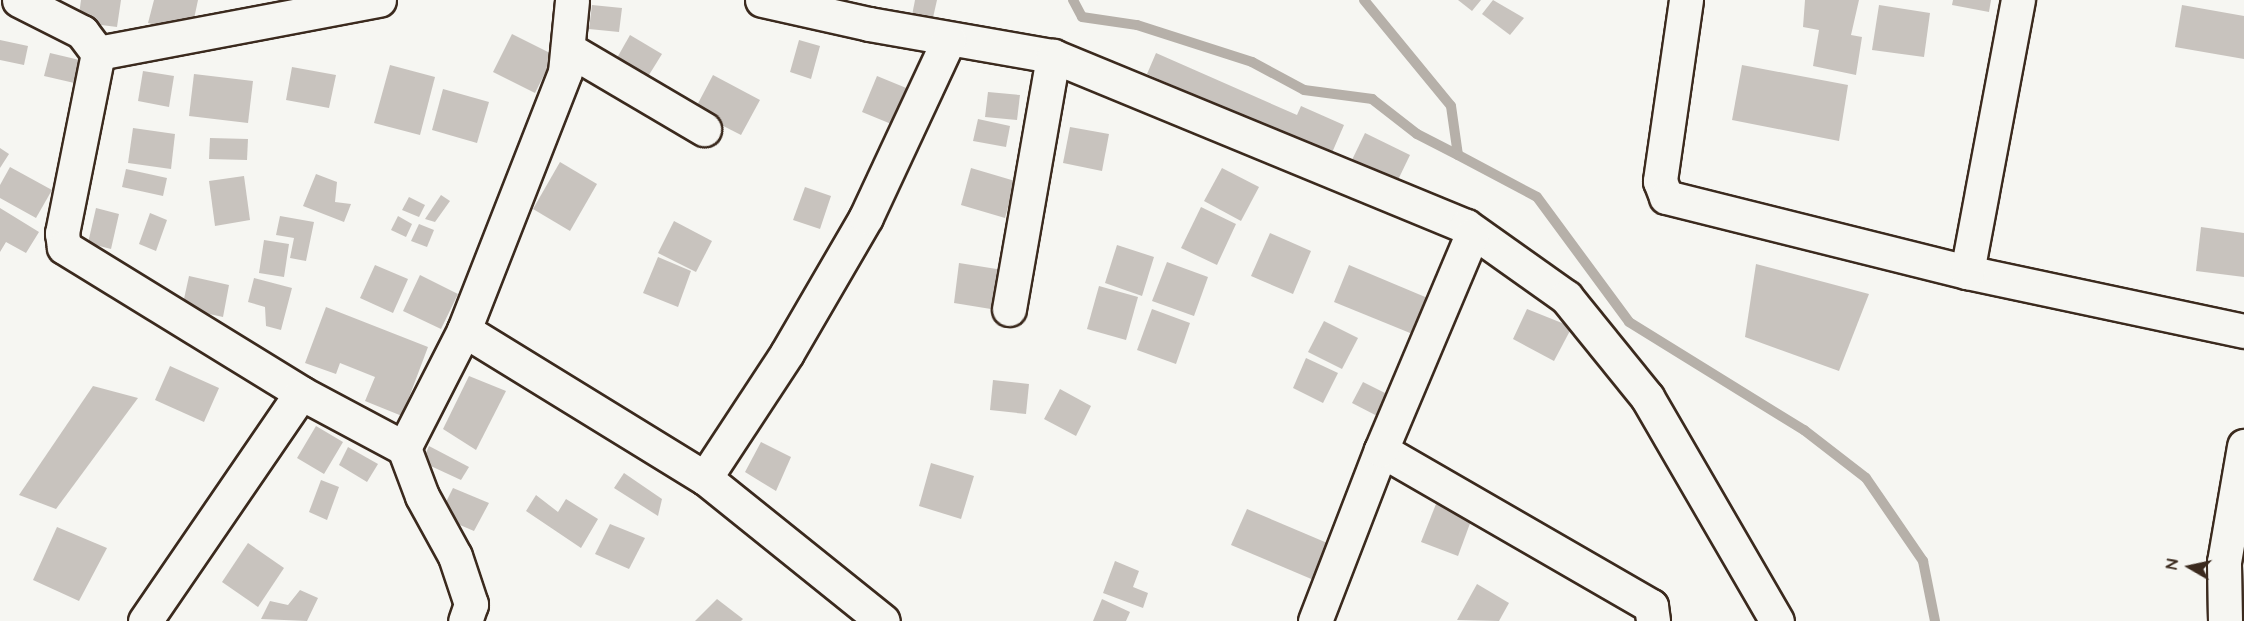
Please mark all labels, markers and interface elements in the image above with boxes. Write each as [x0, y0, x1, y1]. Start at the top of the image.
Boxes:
north arrow [2160, 537, 2220, 597]
text: N [2161, 558, 2184, 571]

